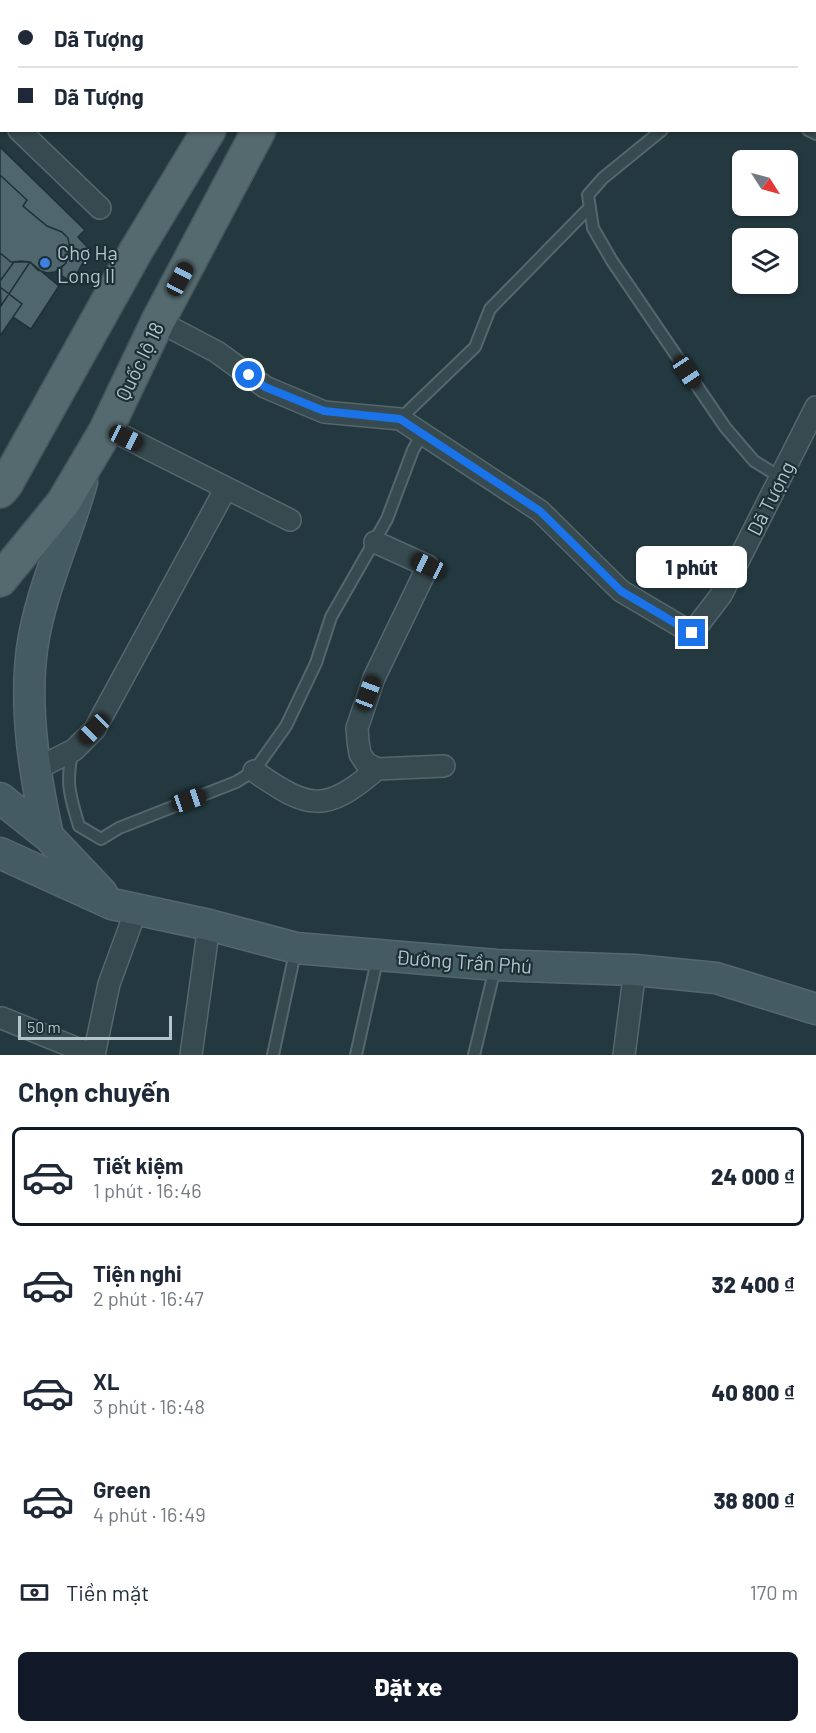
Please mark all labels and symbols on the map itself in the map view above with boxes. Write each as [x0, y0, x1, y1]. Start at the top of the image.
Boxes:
north arrow [732, 150, 798, 216]
place label: Chợ Hạ Long II [57, 240, 118, 287]
marker: Chợ Hạ Long II [38, 256, 52, 270]
car [164, 259, 196, 299]
street label: Quốc lộ 18 [110, 318, 168, 404]
car [669, 352, 705, 392]
route start [235, 361, 262, 388]
car [106, 422, 146, 454]
street label: Dã Tượng [741, 457, 799, 539]
callout: 1 phút [636, 546, 748, 588]
car [408, 550, 448, 582]
route end [678, 619, 705, 646]
car [353, 673, 383, 713]
car [75, 710, 113, 748]
car [169, 786, 209, 814]
street label: Đường Trần Phú [395, 944, 533, 978]
scale bar [18, 1013, 172, 1040]

